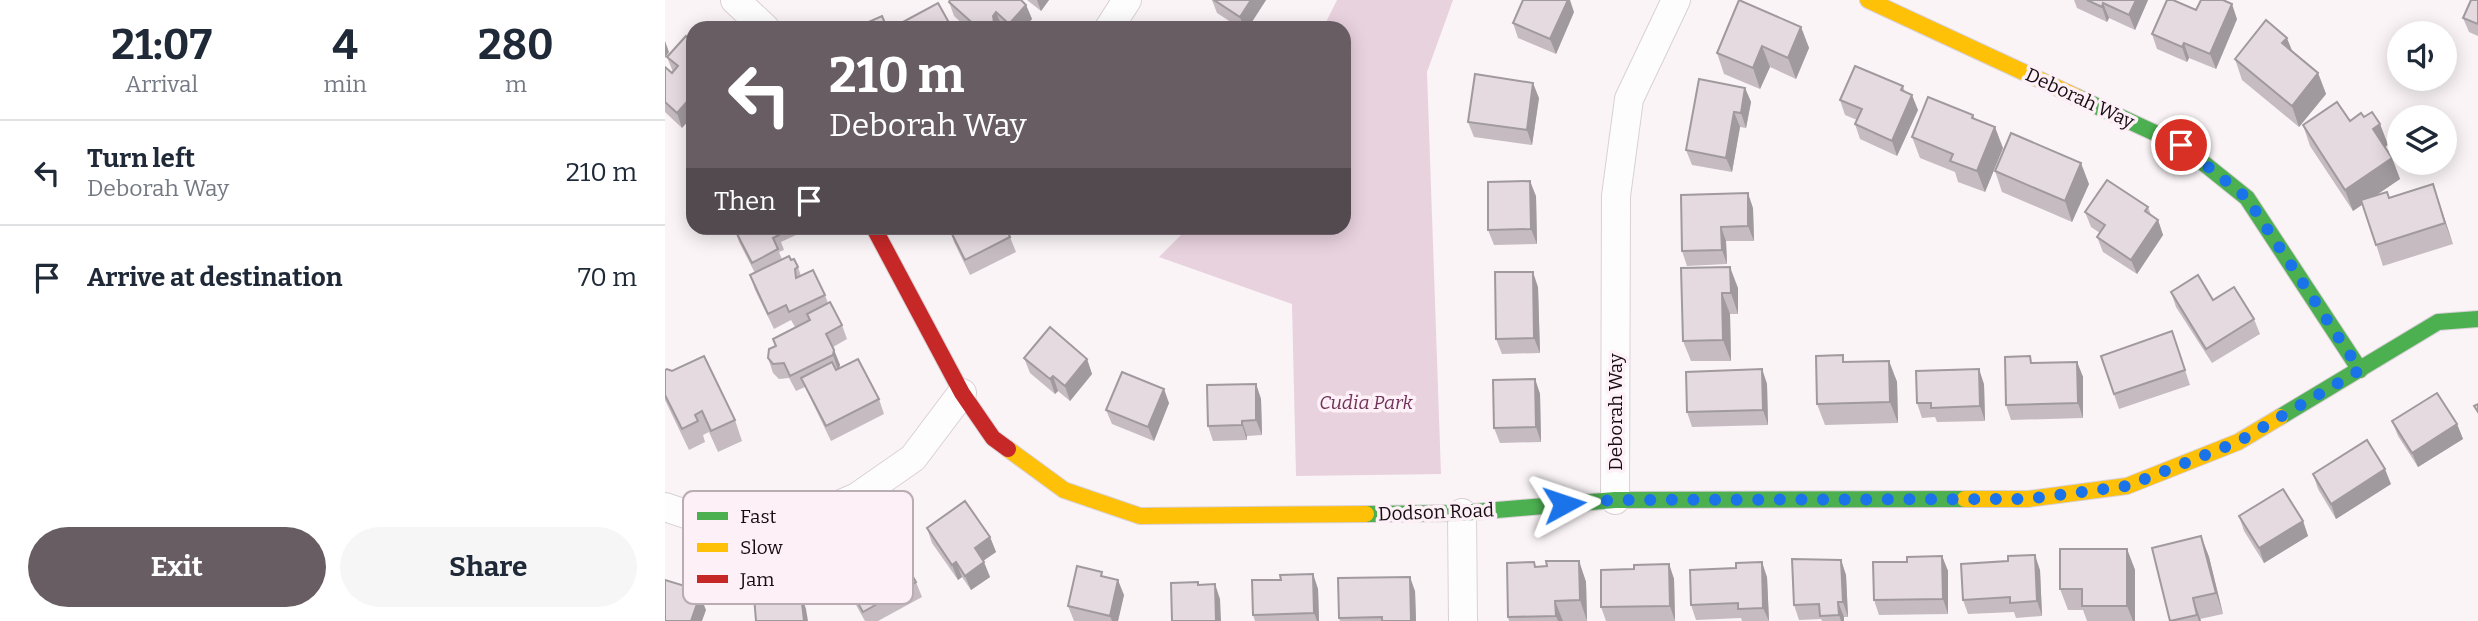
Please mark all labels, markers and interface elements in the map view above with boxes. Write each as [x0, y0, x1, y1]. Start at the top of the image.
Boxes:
text: 21:07 [111, 20, 212, 70]
text: 4 [332, 20, 358, 70]
text: 280 [478, 20, 554, 70]
map controls [2387, 21, 2457, 175]
button: sound [2387, 21, 2457, 91]
text: 210 m [829, 46, 964, 105]
icon: left [714, 49, 805, 140]
street label: Deborah Way [2022, 63, 2139, 134]
text: Arrival [125, 70, 198, 98]
text: min [323, 70, 367, 98]
text: m [505, 70, 527, 98]
button: layers [2387, 105, 2457, 175]
text: Deborah Way [829, 106, 1027, 144]
pin [2151, 115, 2211, 175]
icon: arrive [2162, 126, 2200, 164]
text: Turn left [87, 143, 195, 174]
icon: left [28, 154, 66, 192]
text: 210 m [566, 157, 637, 188]
text: Deborah Way [87, 174, 229, 202]
icon: arrive [790, 182, 828, 220]
text: Then [714, 186, 776, 217]
icon: arrive [28, 259, 66, 297]
text: Arrive at destination [87, 262, 342, 293]
text: 70 m [578, 262, 637, 293]
street label: Deborah Way [1604, 352, 1627, 471]
park label: Cudia Park [1319, 391, 1414, 414]
position arrow [1527, 467, 1601, 541]
legend [683, 491, 913, 604]
street label: Dodson Road [1378, 498, 1494, 526]
text: Fast [740, 505, 777, 528]
button: Exit [28, 527, 326, 607]
button: Share [340, 527, 637, 607]
text: Slow [740, 536, 783, 559]
text: Jam [739, 568, 774, 591]

